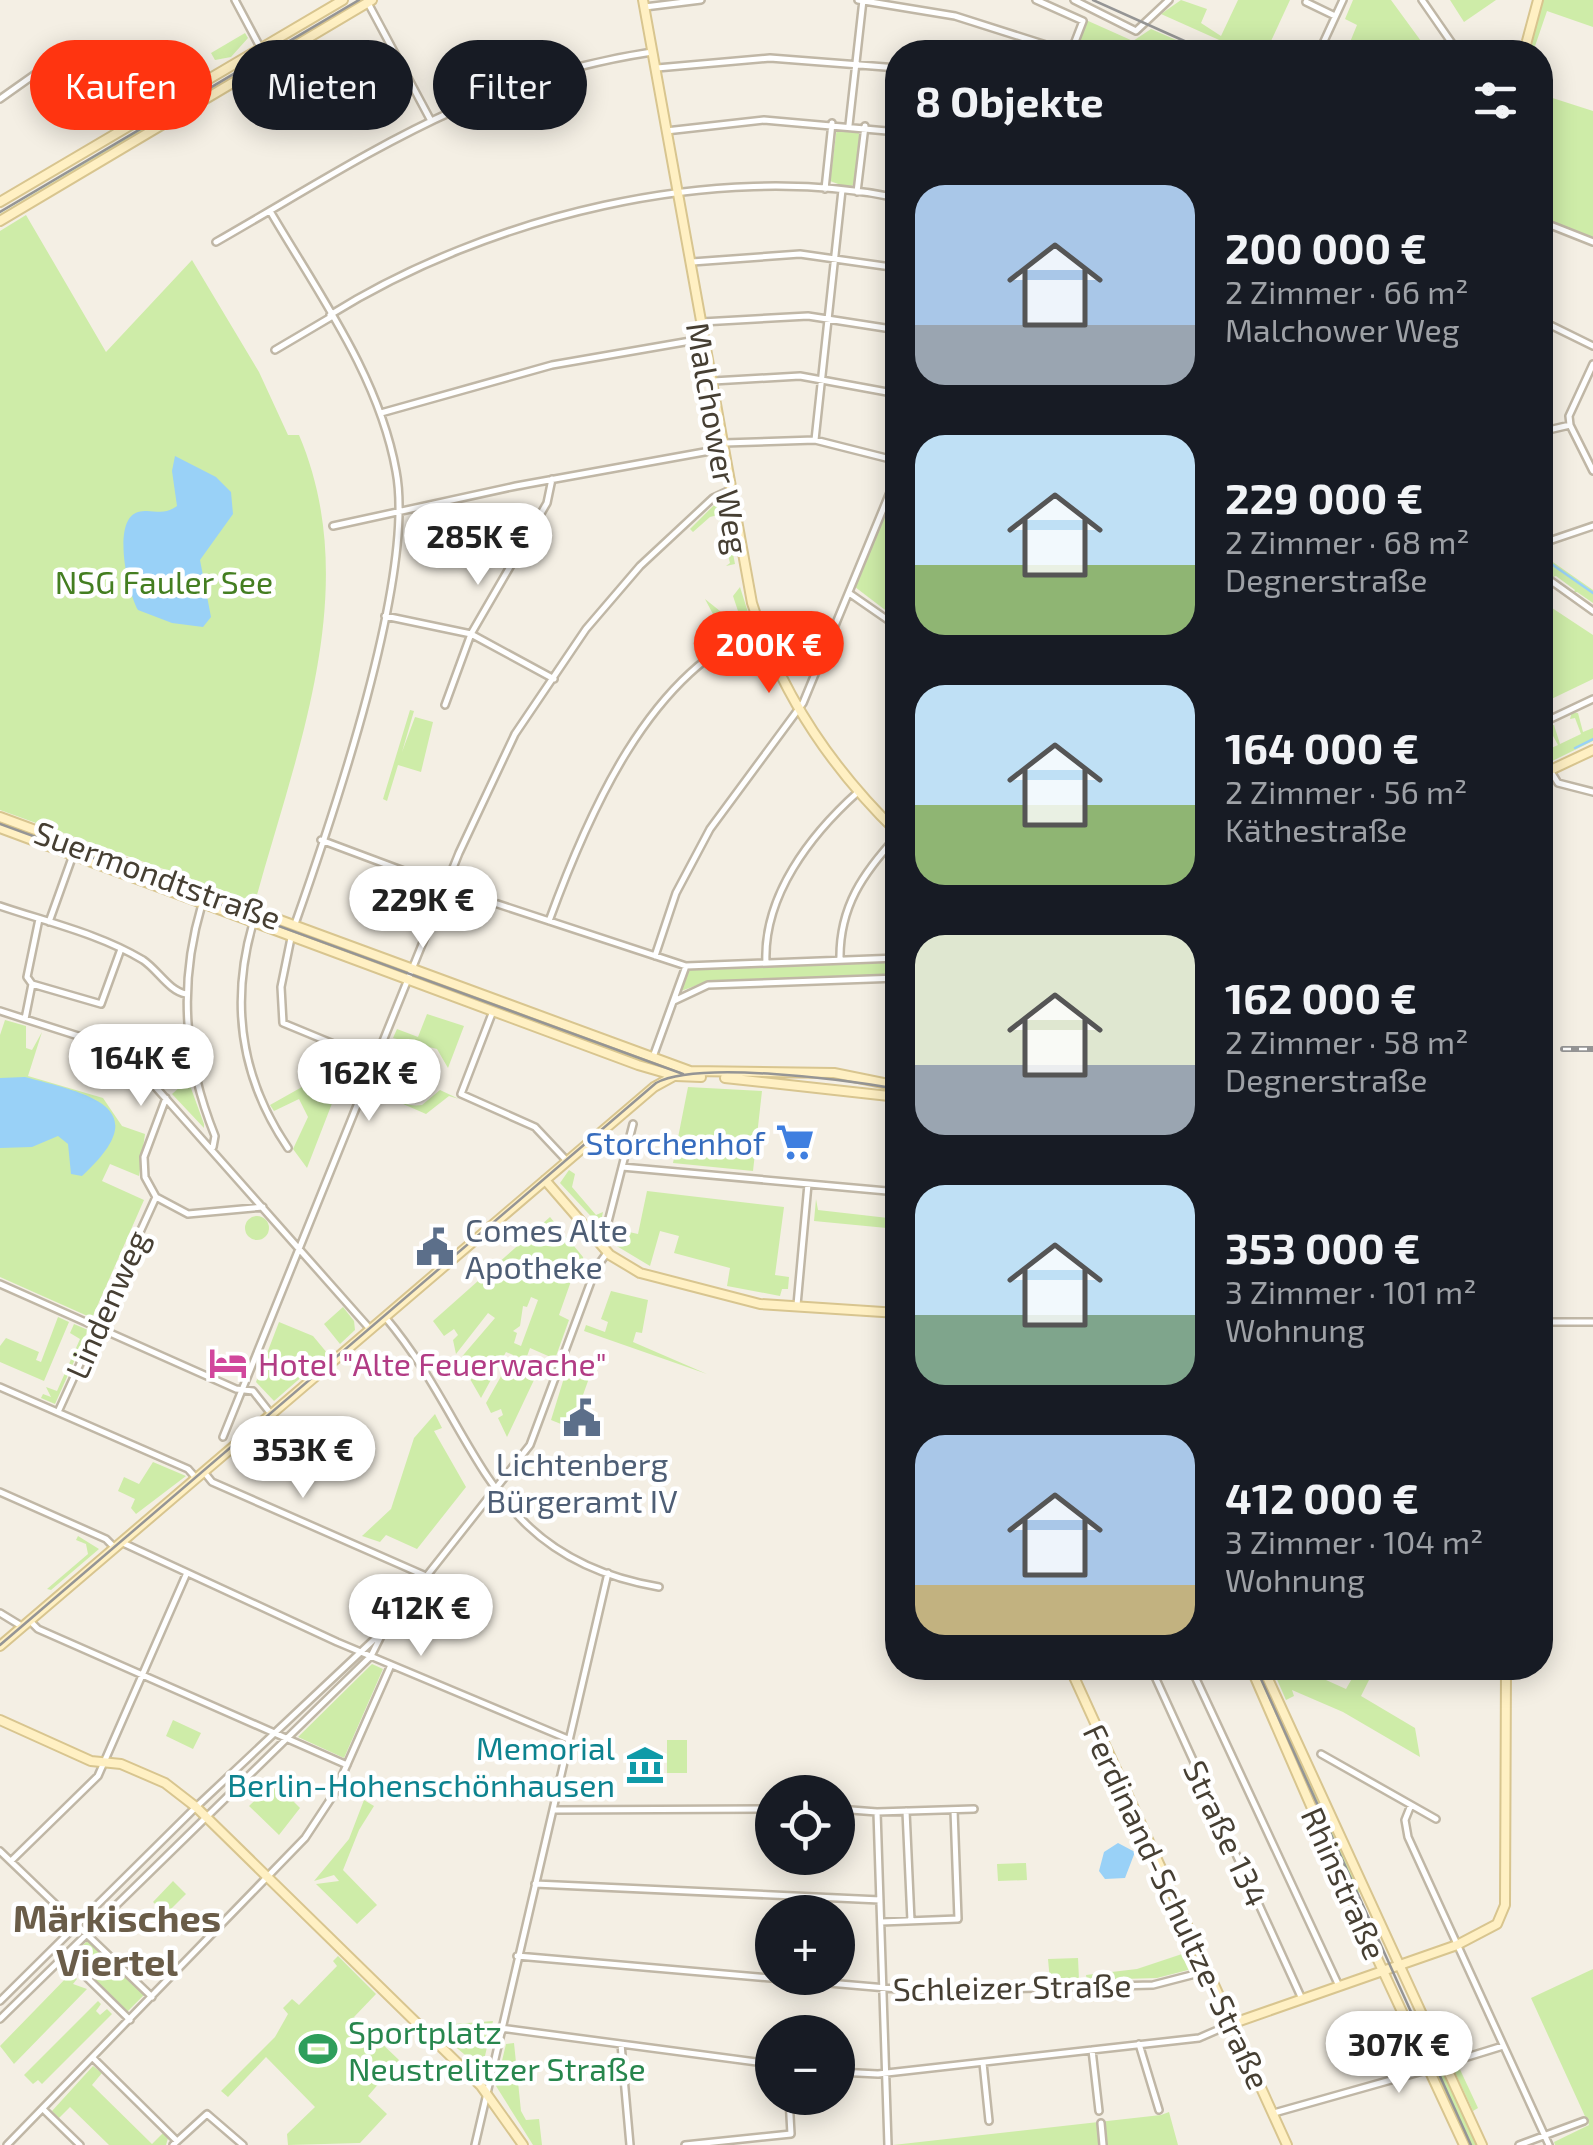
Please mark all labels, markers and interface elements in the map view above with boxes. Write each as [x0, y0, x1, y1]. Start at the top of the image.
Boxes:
chip: Kaufen [30, 40, 212, 130]
chip: Mieten [232, 40, 413, 130]
chip: Filter [433, 40, 587, 130]
icon: filters [1468, 73, 1523, 128]
text: 8 Objekte [915, 75, 1104, 125]
text: 200 000 € [1225, 222, 1427, 272]
icon: home [995, 225, 1115, 345]
text: 2 Zimmer · 66 m² [1225, 272, 1468, 310]
text: Malchower Weg [1225, 310, 1460, 348]
street label: Malchower Weg [680, 319, 758, 557]
text: 229 000 € [1225, 472, 1423, 522]
icon: home [995, 475, 1115, 595]
pin: 285K € [397, 503, 559, 588]
text: 285K € [426, 516, 530, 554]
text: 2 Zimmer · 68 m² [1225, 522, 1470, 560]
text: Degnerstraße [1225, 560, 1428, 598]
park label: NSG Fauler See [55, 562, 273, 600]
pin: 200K € [688, 611, 850, 696]
text: 200K € [716, 624, 822, 662]
text: 164 000 € [1225, 722, 1419, 772]
icon: home [995, 725, 1115, 845]
text: 2 Zimmer · 56 m² [1225, 772, 1467, 810]
text: Käthestraße [1225, 810, 1407, 848]
street label: Suermondtstraße [30, 812, 286, 936]
pin: 229K € [342, 866, 504, 951]
text: 229K € [371, 879, 475, 917]
text: 162 000 € [1225, 972, 1417, 1022]
icon: home [995, 975, 1115, 1095]
text: 2 Zimmer · 58 m² [1225, 1022, 1468, 1060]
pin: 164K € [60, 1024, 222, 1109]
text: 164K € [91, 1037, 191, 1075]
pin: 162K € [288, 1039, 450, 1124]
text: 162K € [320, 1052, 418, 1090]
text: Degnerstraße [1225, 1060, 1428, 1098]
supermarket icon: Storchenhof [774, 1121, 816, 1163]
place label: Storchenhof [586, 1123, 766, 1161]
place label: Comes Alte Apotheke [465, 1210, 628, 1285]
text: 353 000 € [1225, 1222, 1420, 1272]
street label: Lindenweg [56, 1224, 156, 1384]
icon: home [995, 1225, 1115, 1345]
public building icon: Comes Alte Apotheke [414, 1226, 456, 1268]
text: 3 Zimmer · 101 m² [1225, 1272, 1476, 1310]
text: Wohnung [1225, 1310, 1365, 1348]
hotel icon: Hotel "Alte Feuerwache" [207, 1342, 249, 1384]
place label: Hotel "Alte Feuerwache" [258, 1344, 607, 1382]
public building icon: Lichtenberg Bürgeramt IV [561, 1397, 603, 1439]
pin: 353K € [222, 1416, 384, 1501]
text: 353K € [252, 1429, 354, 1467]
place label: Lichtenberg Bürgeramt IV [486, 1444, 678, 1519]
text: 412 000 € [1225, 1472, 1419, 1522]
icon: home [995, 1475, 1115, 1595]
text: 3 Zimmer · 104 m² [1225, 1522, 1483, 1560]
text: Wohnung [1225, 1560, 1365, 1598]
pin: 412K € [340, 1574, 502, 1659]
text: 412K € [371, 1587, 471, 1625]
street label: Ferdinand-Schultze-Straße [1077, 1717, 1279, 2095]
place label: Memorial Berlin-Hohenschönhausen [227, 1728, 615, 1803]
museum icon: Memorial Berlin-Hohenschönhausen [624, 1744, 666, 1786]
street label: Straße 134 [1177, 1754, 1277, 1912]
map controls [755, 1775, 855, 2115]
button: locate [755, 1775, 855, 1875]
street label: Rhinstraße [1295, 1801, 1395, 1965]
district label: Märkisches Viertel [13, 1894, 221, 1984]
button: + [755, 1895, 855, 1995]
street label: Schleizer Straße [892, 1965, 1132, 2007]
pin: 307K € [1318, 2011, 1480, 2096]
place label: Sportplatz Neustrelitzer Straße [348, 2012, 646, 2087]
button: − [755, 2015, 855, 2115]
text: 307K € [1348, 2024, 1450, 2062]
sports icon: Sportplatz Neustrelitzer Straße [297, 2028, 339, 2070]

